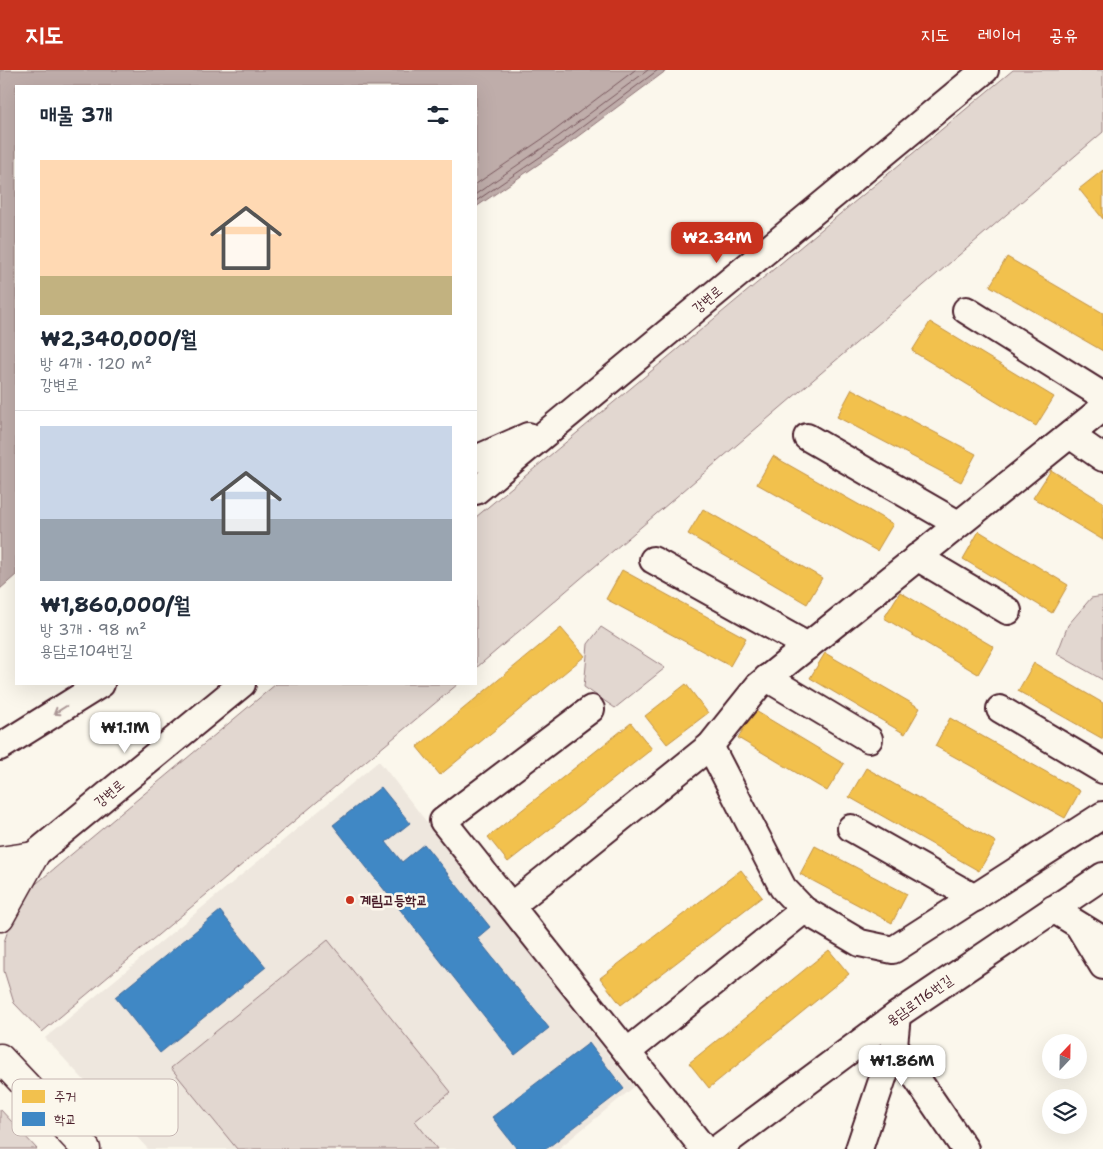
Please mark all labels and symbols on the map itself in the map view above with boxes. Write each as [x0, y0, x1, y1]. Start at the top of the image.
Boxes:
pin: ₩2.34M [676, 222, 758, 264]
street label: 강변로 [688, 281, 726, 317]
one-way arrow [53, 705, 67, 715]
pin: ₩1.1M [90, 712, 160, 754]
street label: 강변로 [90, 775, 128, 811]
place label: 계림고등학교 [360, 891, 428, 909]
marker: 계림고등학교 [344, 894, 356, 906]
street label: 용담로116번길 [882, 970, 956, 1029]
north arrow [1042, 1034, 1088, 1079]
pin: ₩1.86M [861, 1044, 943, 1087]
legend [12, 1079, 178, 1136]
text: 주거 [54, 1087, 77, 1105]
text: 학교 [54, 1110, 77, 1128]

